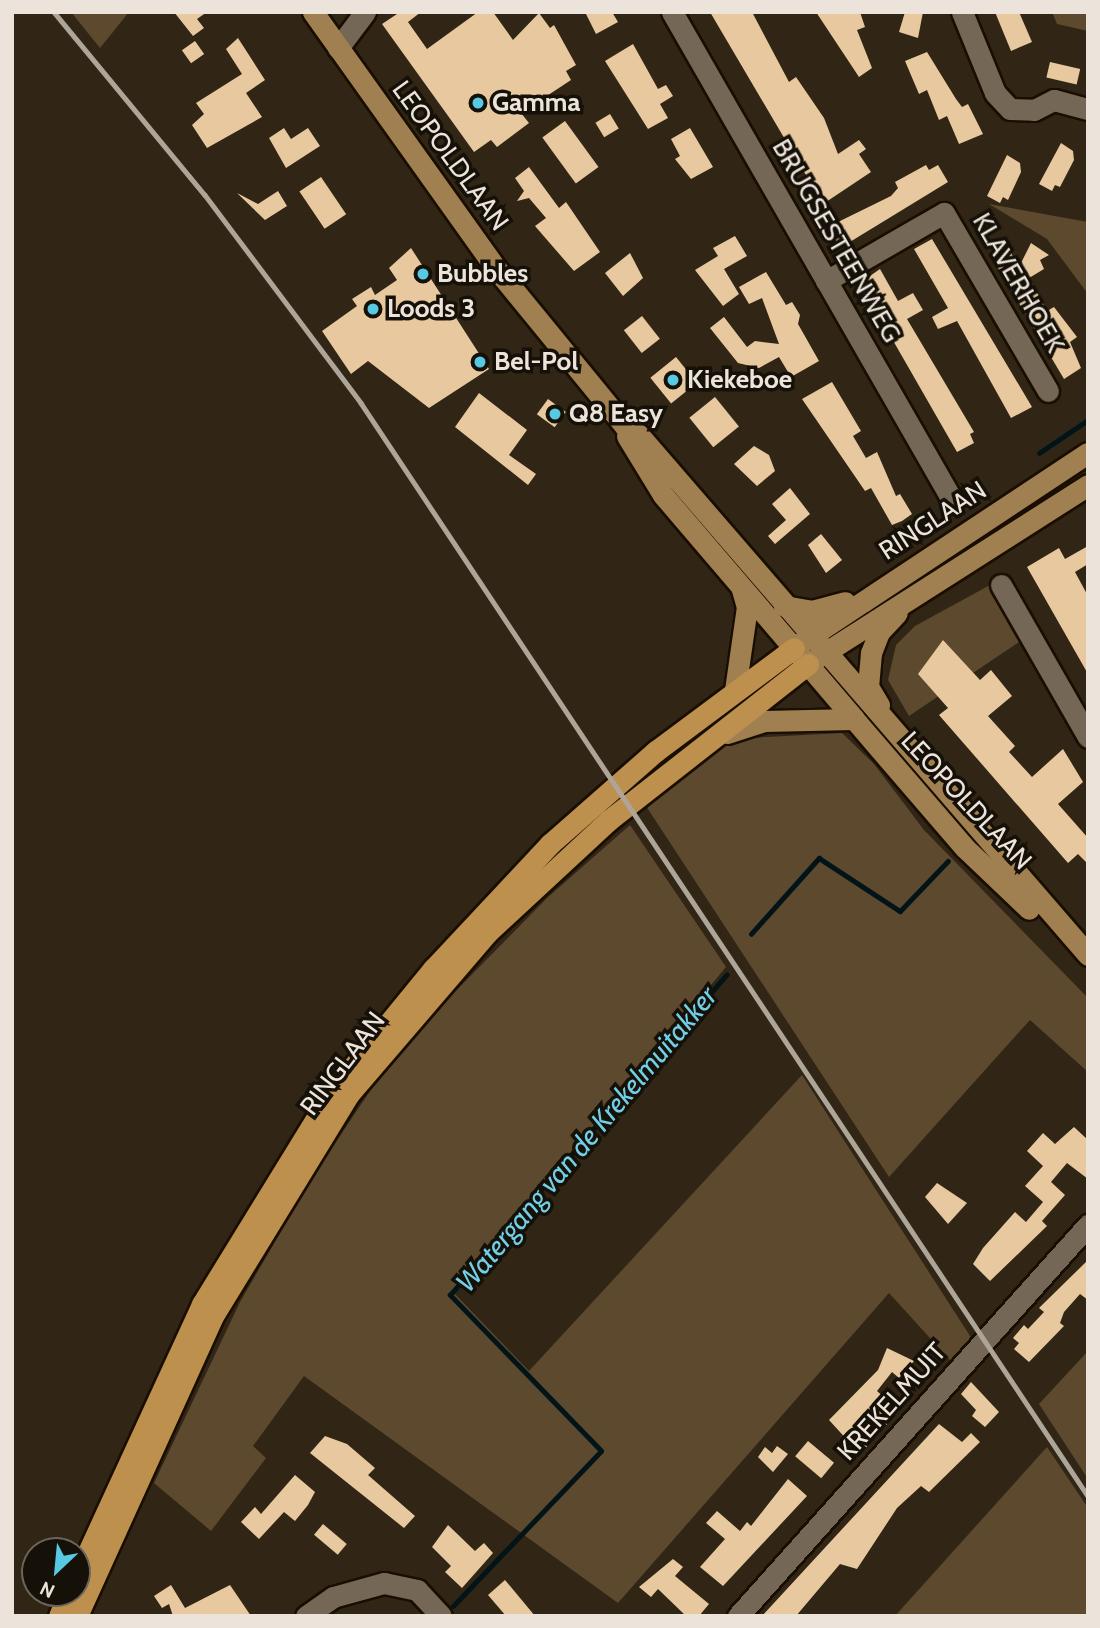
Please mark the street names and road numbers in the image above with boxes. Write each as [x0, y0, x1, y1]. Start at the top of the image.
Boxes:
street label: LEOPOLDLAAN [385, 75, 515, 237]
street label: BRUGSESTEENWEG [765, 134, 907, 348]
street label: KLAVERHOEK [966, 208, 1070, 358]
street label: RINGLAAN [874, 475, 992, 567]
street label: LEOPOLDLAAN [894, 726, 1038, 876]
street label: RINGLAAN [294, 1006, 392, 1122]
street label: KREKELMUIT [831, 1337, 953, 1467]

